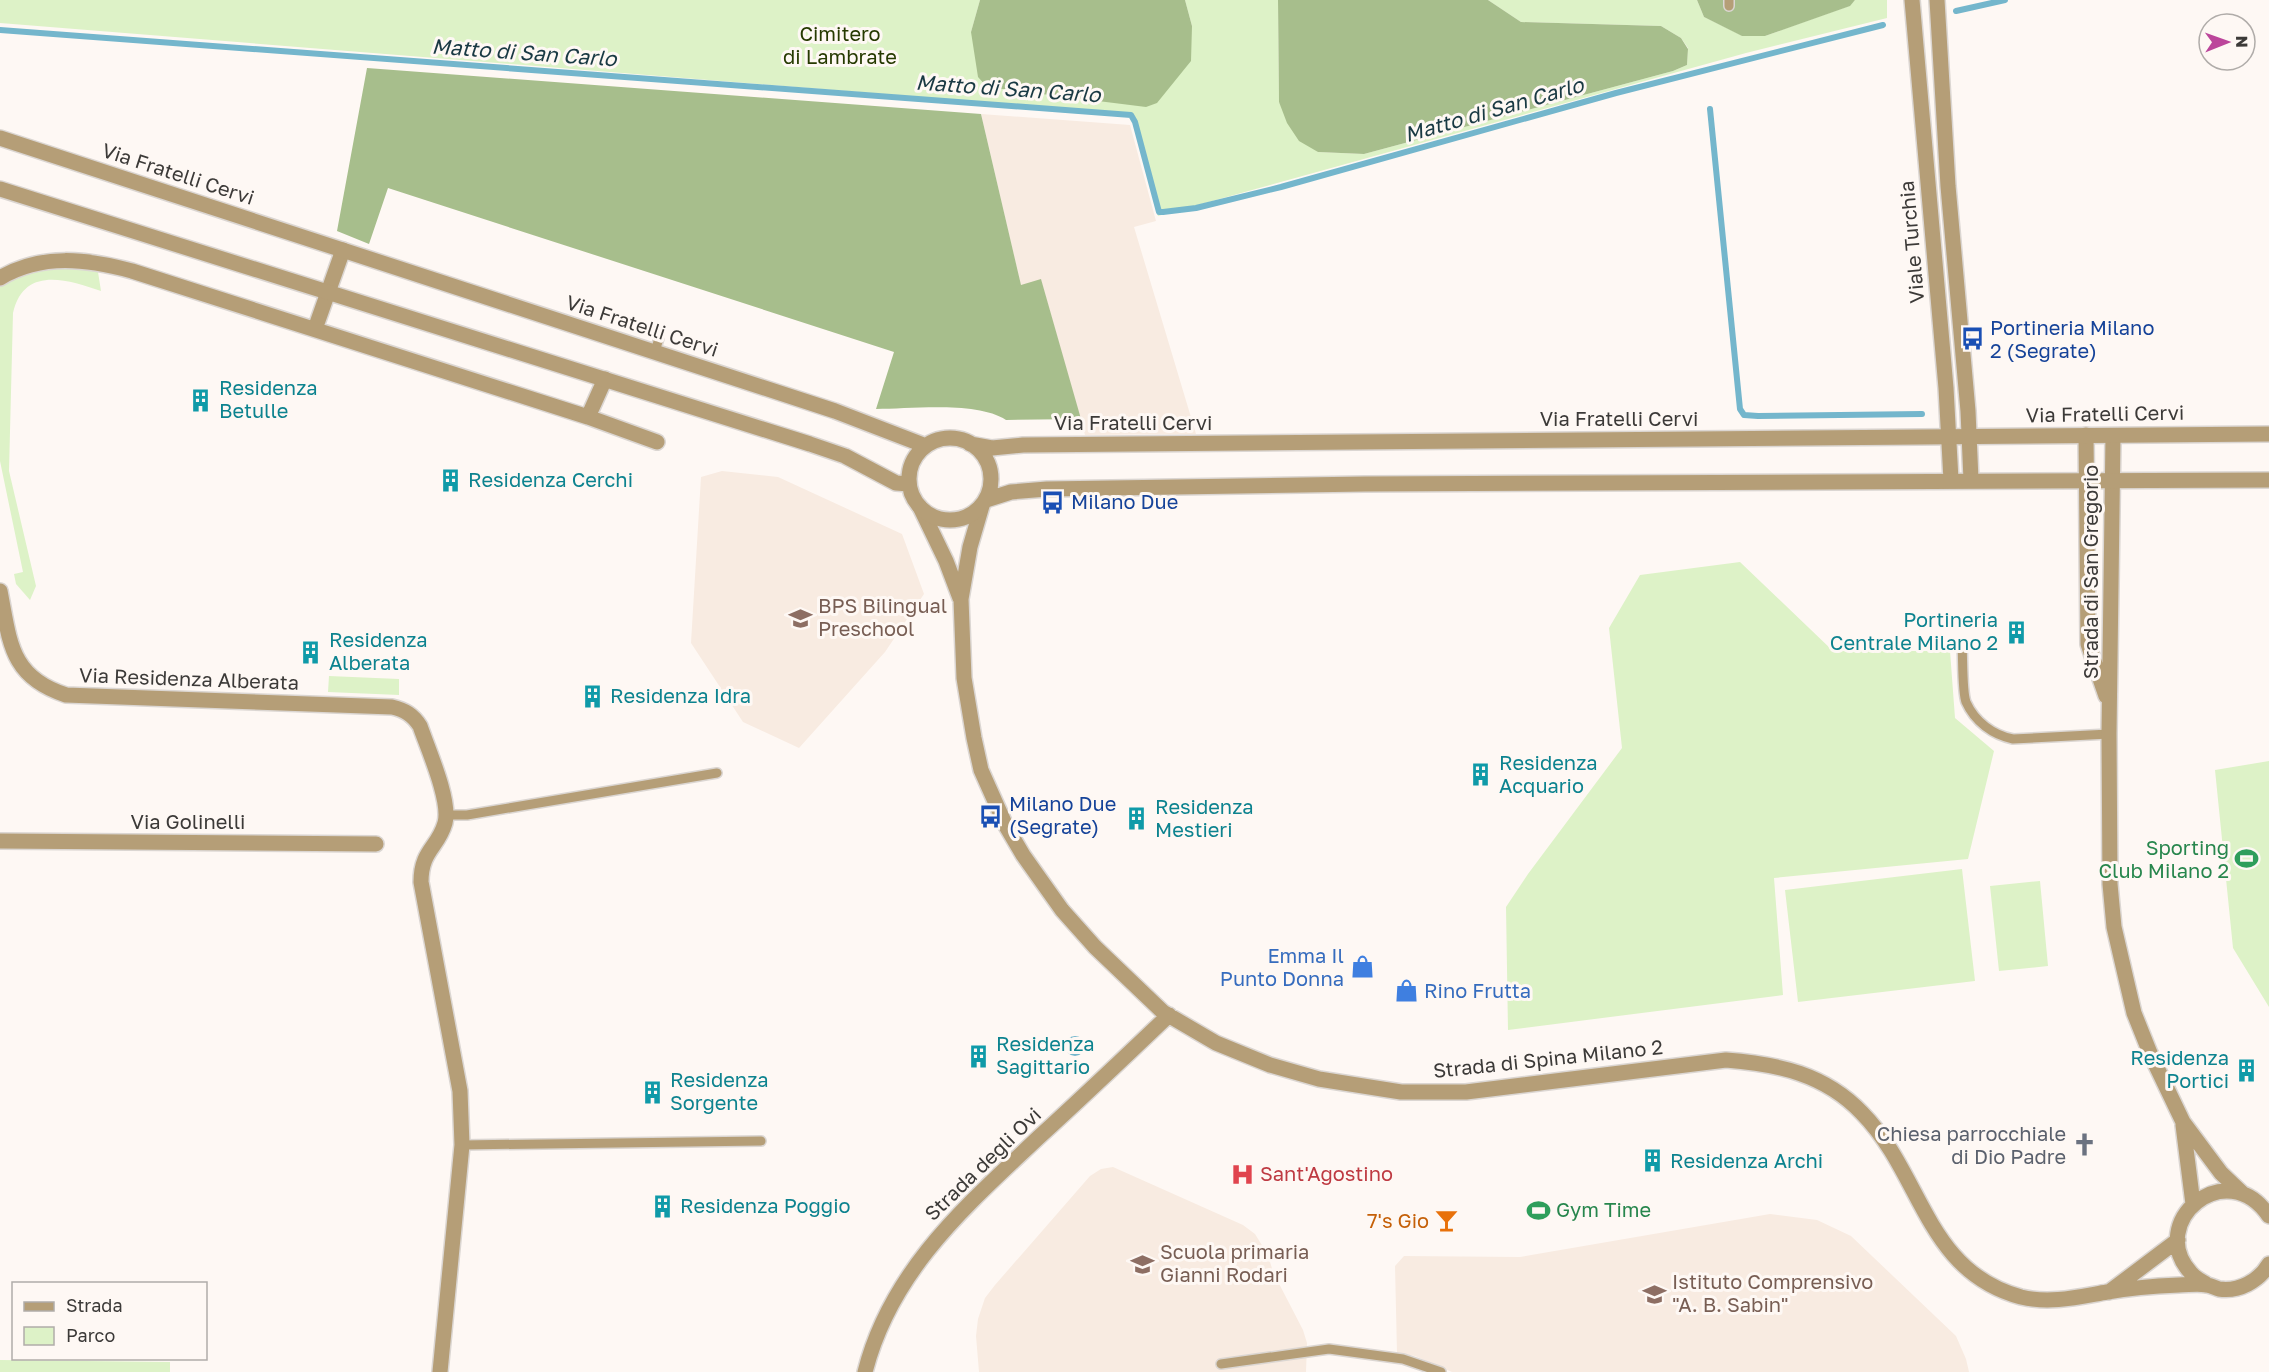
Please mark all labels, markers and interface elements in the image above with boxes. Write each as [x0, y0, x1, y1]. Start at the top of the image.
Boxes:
north arrow [2197, 12, 2257, 72]
park label: Cimitero di Lambrate [783, 21, 897, 68]
water label: Matto di San Carlo [431, 33, 619, 72]
text: N [2232, 35, 2252, 48]
water label: Matto di San Carlo [915, 69, 1103, 108]
water label: Matto di San Carlo [1401, 71, 1587, 147]
street label: Via Fratelli Cervi [99, 137, 257, 209]
street label: Viale Turchia [1894, 180, 1928, 304]
street label: Via Fratelli Cervi [563, 289, 721, 361]
place label: Portineria Milano 2 (Segrate) [1990, 315, 2154, 362]
bus stop icon: Portineria Milano 2 (Segrate) [1959, 326, 1985, 352]
place label: Residenza Betulle [219, 375, 318, 422]
building icon: Residenza Betulle [188, 387, 214, 413]
street label: Via Fratelli Cervi [2025, 400, 2184, 426]
street label: Via Fratelli Cervi [1540, 406, 1698, 430]
street label: Via Fratelli Cervi [1054, 410, 1212, 434]
street label: Strada di San Gregorio [2078, 465, 2102, 679]
building icon: Residenza Cerchi [437, 467, 463, 493]
place label: Residenza Cerchi [468, 467, 633, 491]
bus stop icon: Milano Due [1040, 489, 1066, 515]
place label: Milano Due [1071, 489, 1178, 513]
place label: BPS Bilingual Preschool [818, 593, 947, 640]
school or university icon: BPS Bilingual Preschool [787, 605, 813, 631]
place label: Portineria Centrale Milano 2 [1830, 607, 1998, 654]
building icon: Portineria Centrale Milano 2 [2003, 619, 2029, 645]
place label: Residenza Alberata [329, 627, 428, 674]
building icon: Residenza Alberata [298, 639, 324, 665]
street label: Via Residenza Alberata [79, 662, 299, 694]
building icon: Residenza Idra [579, 683, 605, 709]
place label: Residenza Idra [610, 683, 751, 707]
place label: Residenza Acquario [1499, 750, 1598, 797]
building icon: Residenza Acquario [1468, 762, 1494, 788]
place label: Milano Due (Segrate) [1009, 791, 1116, 838]
place label: Residenza Mestieri [1155, 794, 1254, 841]
bus stop icon: Milano Due (Segrate) [978, 803, 1004, 829]
building icon: Residenza Mestieri [1124, 805, 1150, 831]
street label: Via Golinelli [131, 809, 245, 833]
place label: Sporting Club Milano 2 [2098, 835, 2229, 882]
sports icon: Sporting Club Milano 2 [2234, 846, 2260, 872]
place label: Emma Il Punto Donna [1220, 943, 1344, 990]
shop icon: Emma Il Punto Donna [1349, 954, 1375, 980]
shop icon: Rino Frutta [1393, 978, 1419, 1004]
place label: Rino Frutta [1424, 978, 1531, 1002]
place label: Residenza Sagittario [996, 1031, 1095, 1078]
street label: Strada di Spina Milano 2 [1432, 1034, 1664, 1082]
building icon: Residenza Sagittario [965, 1043, 991, 1069]
place label: Residenza Portici [2130, 1045, 2229, 1092]
building icon: Residenza Portici [2234, 1057, 2260, 1083]
place label: Residenza Sorgente [670, 1067, 769, 1114]
building icon: Residenza Sorgente [639, 1079, 665, 1105]
street label: Strada degli Ovi [919, 1102, 1045, 1225]
place label: Chiesa parrocchiale di Dio Padre [1877, 1121, 2066, 1168]
church icon: Chiesa parrocchiale di Dio Padre [2071, 1132, 2097, 1158]
building icon: Residenza Archi [1639, 1148, 1665, 1174]
place label: Residenza Archi [1670, 1148, 1823, 1172]
hospital icon: Sant'Agostino [1229, 1161, 1255, 1187]
place label: Sant'Agostino [1260, 1161, 1393, 1185]
building icon: Residenza Poggio [649, 1193, 675, 1219]
place label: Residenza Poggio [680, 1193, 851, 1217]
sports icon: Gym Time [1525, 1197, 1551, 1223]
place label: Gym Time [1556, 1197, 1651, 1221]
place label: 7's Gio [1367, 1208, 1429, 1232]
bar icon: 7's Gio [1434, 1208, 1460, 1234]
place label: Scuola primaria Gianni Rodari [1160, 1239, 1309, 1286]
school or university icon: Scuola primaria Gianni Rodari [1129, 1251, 1155, 1277]
place label: Istituto Comprensivo "A. B. Sabin" [1672, 1269, 1873, 1316]
school or university icon: Istituto Comprensivo "A. B. Sabin" [1641, 1281, 1667, 1307]
legend [12, 1282, 207, 1360]
text: Strada [66, 1294, 123, 1316]
text: Parco [66, 1324, 115, 1346]

